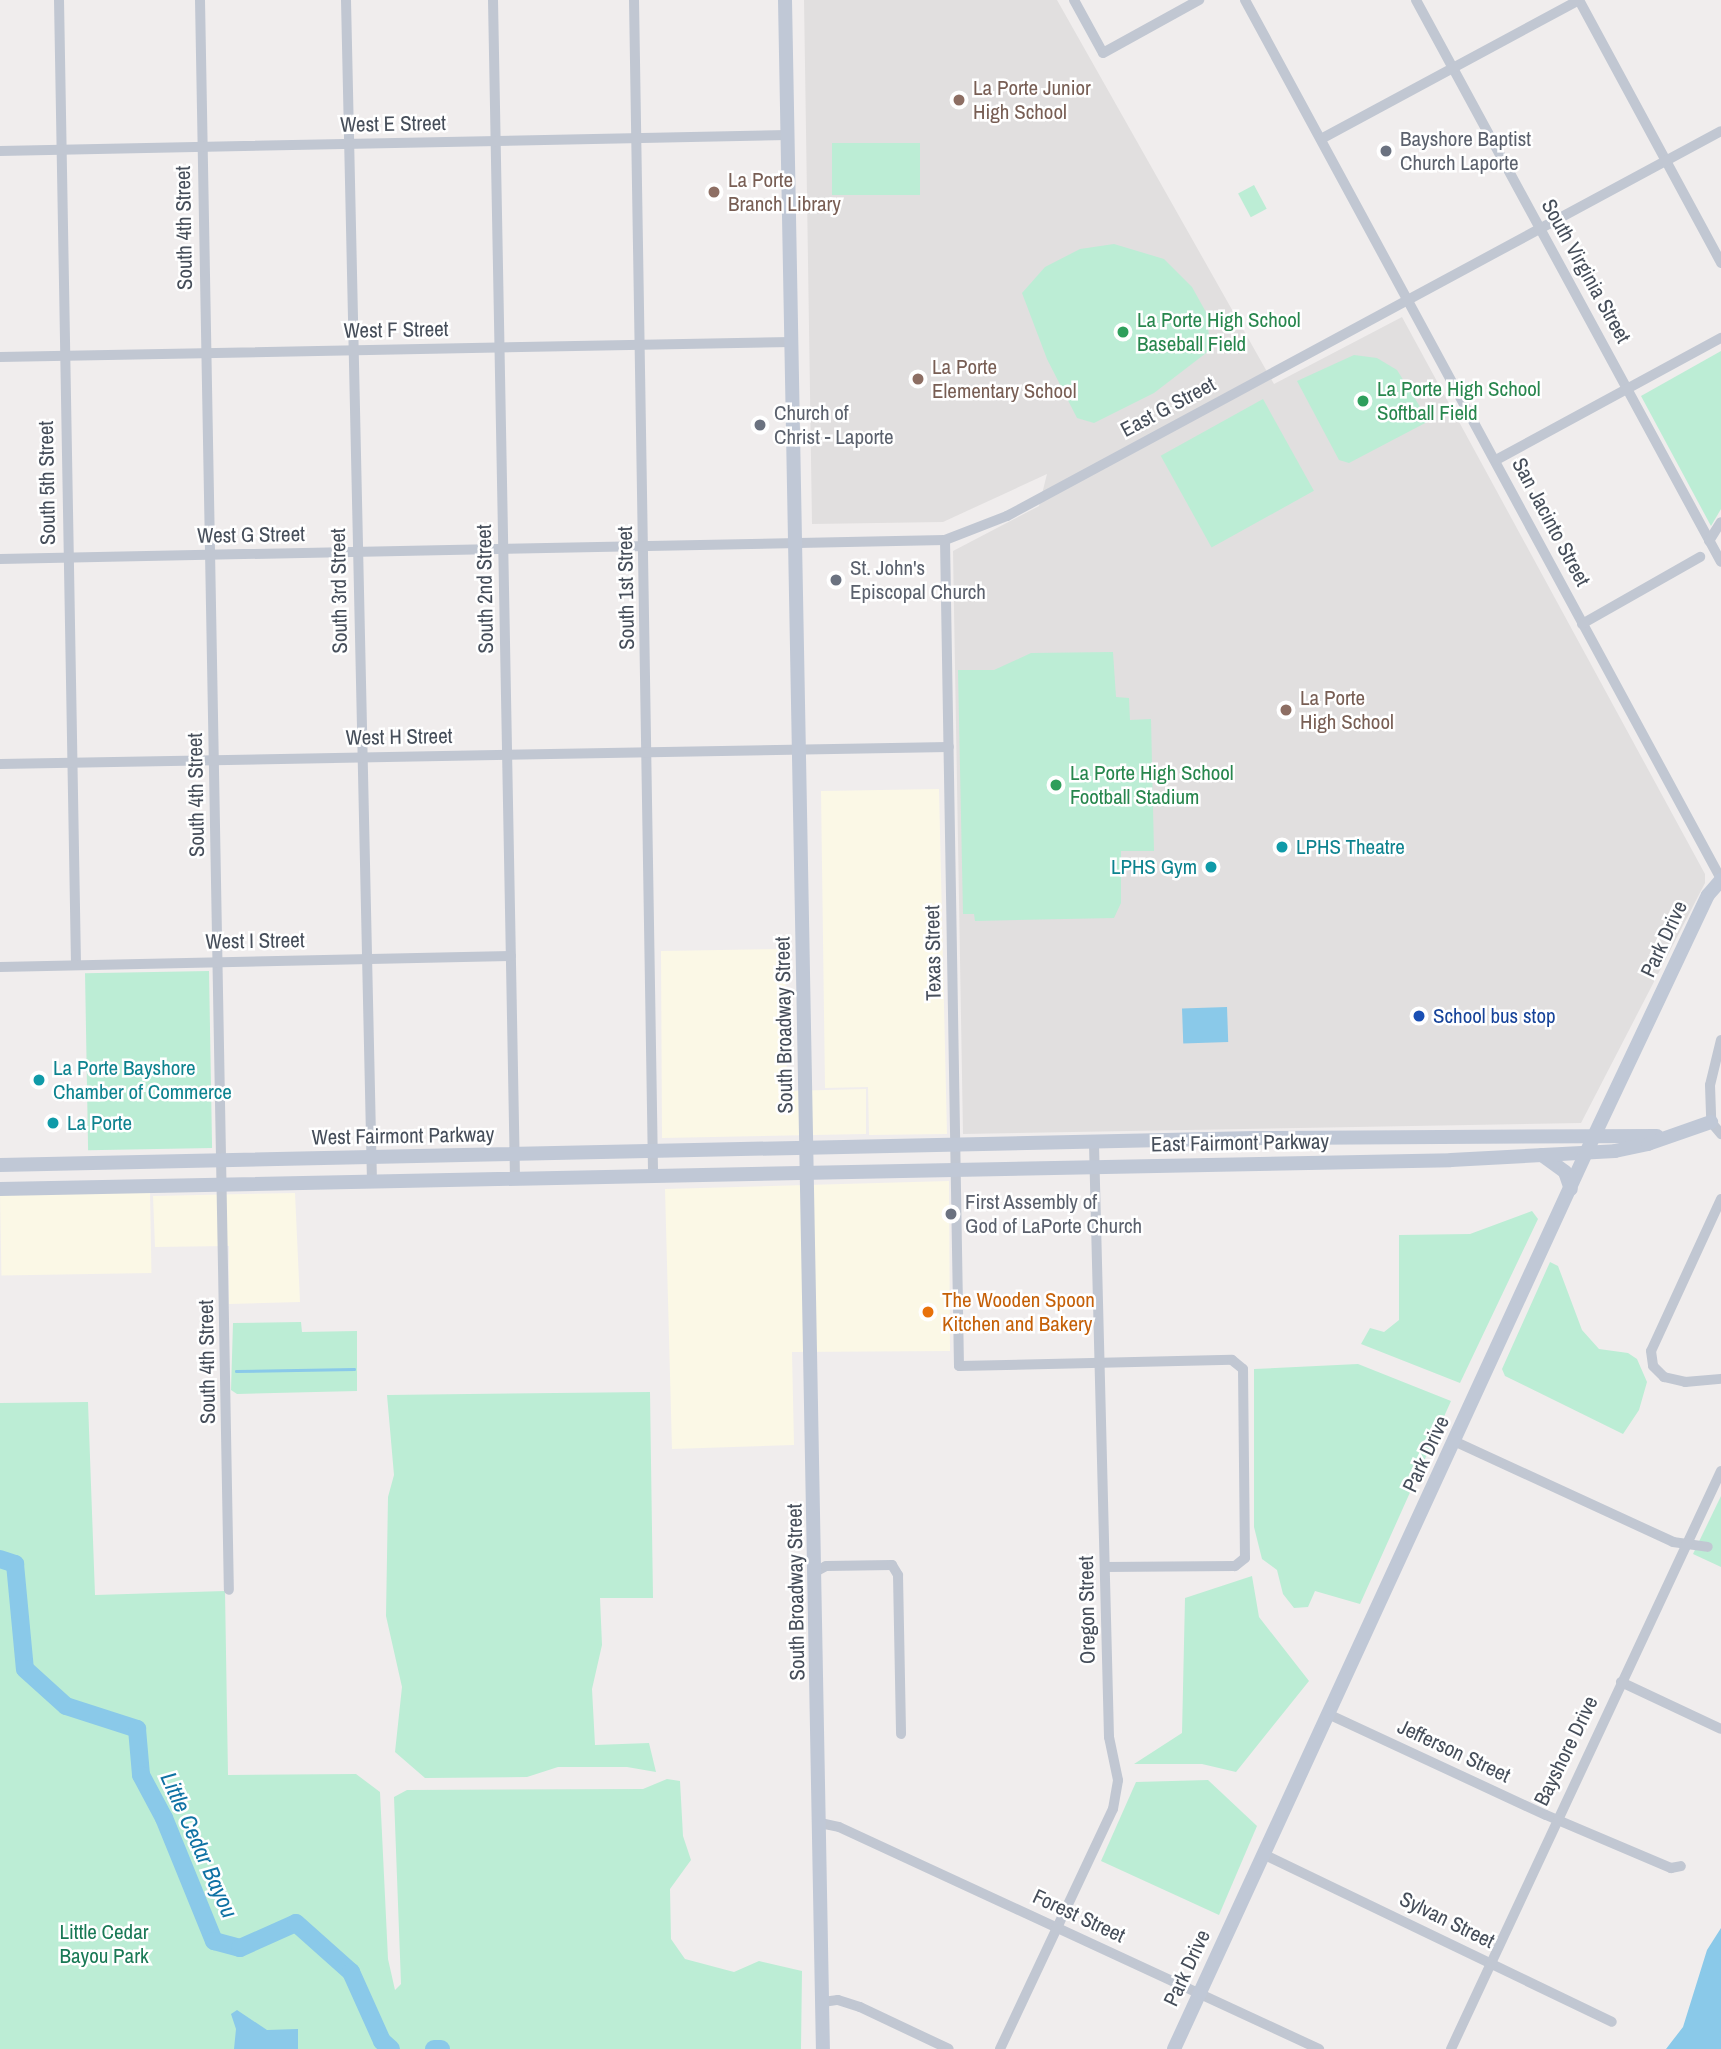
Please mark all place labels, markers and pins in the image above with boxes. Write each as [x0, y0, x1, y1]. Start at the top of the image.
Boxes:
place label: La Porte Junior High School [973, 75, 1091, 125]
marker: La Porte Junior High School [951, 92, 967, 108]
place label: Bayshore Baptist Church Laporte [1400, 126, 1531, 176]
marker: Bayshore Baptist Church Laporte [1378, 143, 1394, 159]
place label: La Porte Branch Library [728, 167, 841, 217]
marker: La Porte Branch Library [706, 184, 722, 200]
place label: La Porte High School Baseball Field [1137, 307, 1301, 357]
marker: La Porte High School Baseball Field [1115, 324, 1131, 340]
place label: La Porte Elementary School [932, 354, 1077, 404]
marker: La Porte Elementary School [910, 371, 926, 387]
place label: La Porte High School Softball Field [1377, 376, 1541, 426]
marker: La Porte High School Softball Field [1355, 393, 1371, 409]
place label: Church of Christ - Laporte [774, 400, 894, 450]
marker: Church of Christ - Laporte [752, 417, 768, 433]
place label: St. John's Episcopal Church [850, 555, 986, 605]
marker: St. John's Episcopal Church [828, 572, 844, 588]
place label: La Porte High School [1300, 685, 1394, 735]
marker: La Porte High School [1278, 702, 1294, 718]
place label: La Porte High School Football Stadium [1070, 760, 1234, 810]
marker: La Porte High School Football Stadium [1048, 777, 1064, 793]
place label: LPHS Theatre [1296, 834, 1405, 860]
marker: LPHS Theatre [1274, 839, 1290, 855]
place label: LPHS Gym [1111, 854, 1197, 880]
marker: LPHS Gym [1203, 859, 1219, 875]
place label: School bus stop [1433, 1003, 1556, 1029]
marker: School bus stop [1411, 1008, 1427, 1024]
place label: La Porte Bayshore Chamber of Commerce [53, 1055, 232, 1105]
marker: La Porte Bayshore Chamber of Commerce [31, 1072, 47, 1088]
place label: La Porte [67, 1110, 132, 1136]
marker: La Porte [45, 1115, 61, 1131]
place label: First Assembly of God of LaPorte Church [965, 1189, 1142, 1239]
marker: First Assembly of God of LaPorte Church [943, 1206, 959, 1222]
place label: The Wooden Spoon Kitchen and Bakery [942, 1287, 1095, 1337]
marker: The Wooden Spoon Kitchen and Bakery [920, 1304, 936, 1320]

